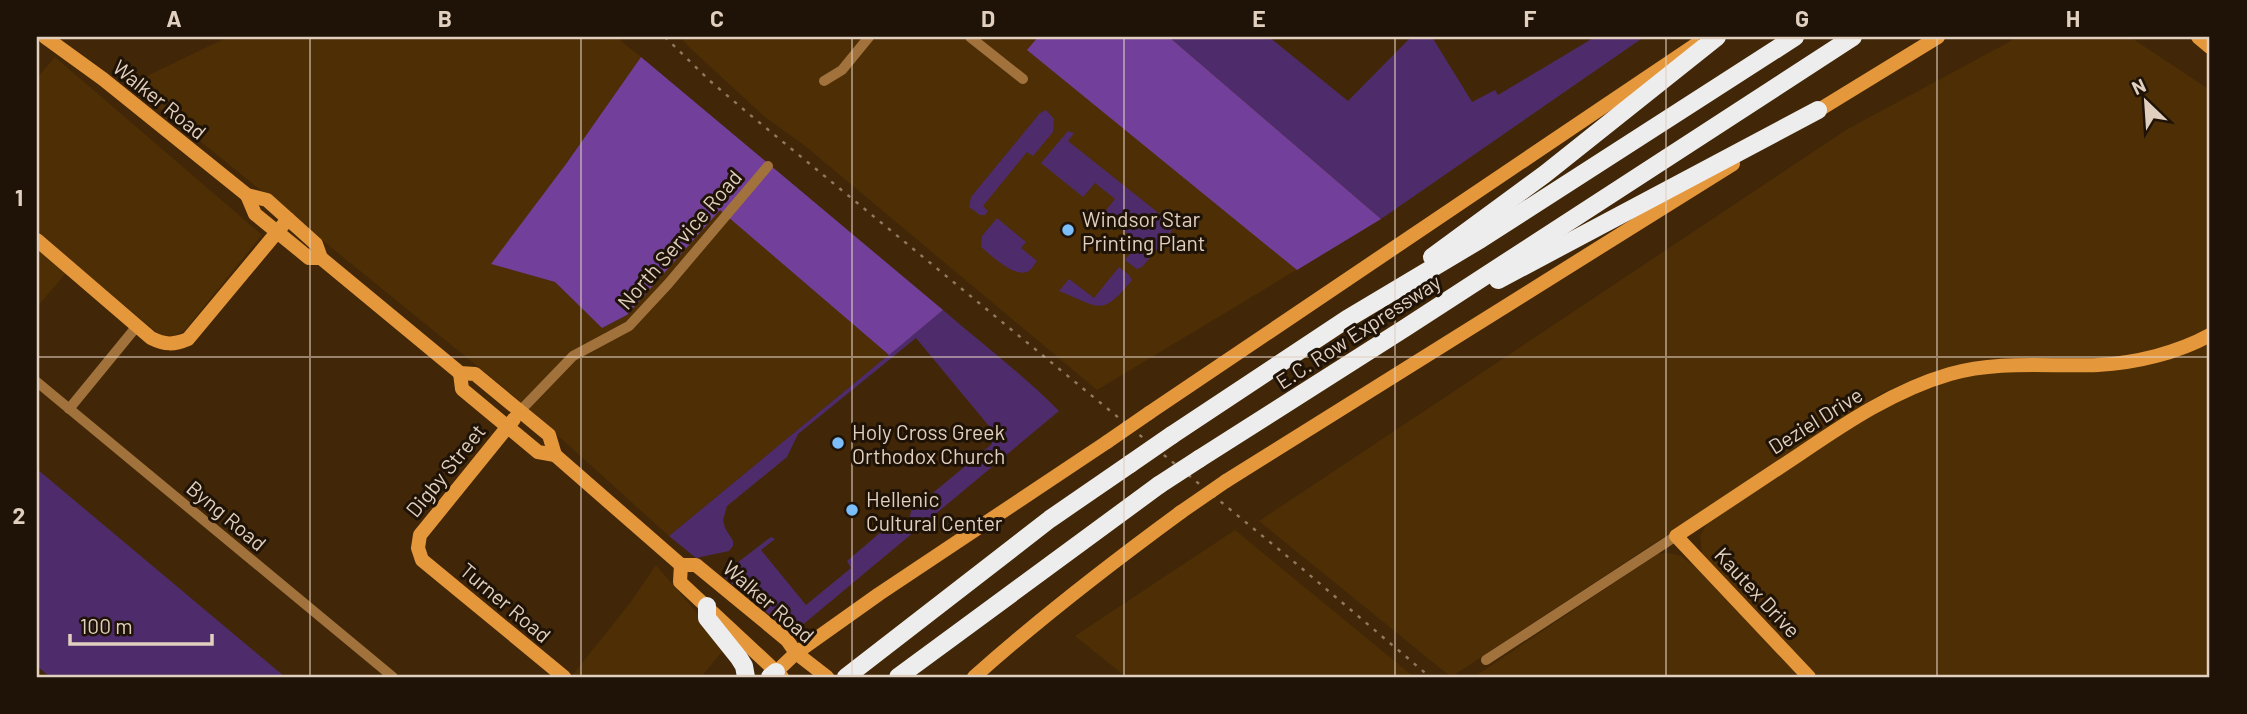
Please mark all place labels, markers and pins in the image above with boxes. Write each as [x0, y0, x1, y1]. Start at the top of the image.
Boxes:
place label: Windsor Star Printing Plant [1082, 206, 1205, 255]
marker: Windsor Star Printing Plant [1060, 222, 1076, 238]
place label: Holy Cross Greek Orthodox Church [852, 419, 1005, 468]
marker: Holy Cross Greek Orthodox Church [830, 435, 846, 451]
place label: Hellenic Cultural Center [866, 486, 1003, 535]
marker: Hellenic Cultural Center [844, 502, 860, 518]

